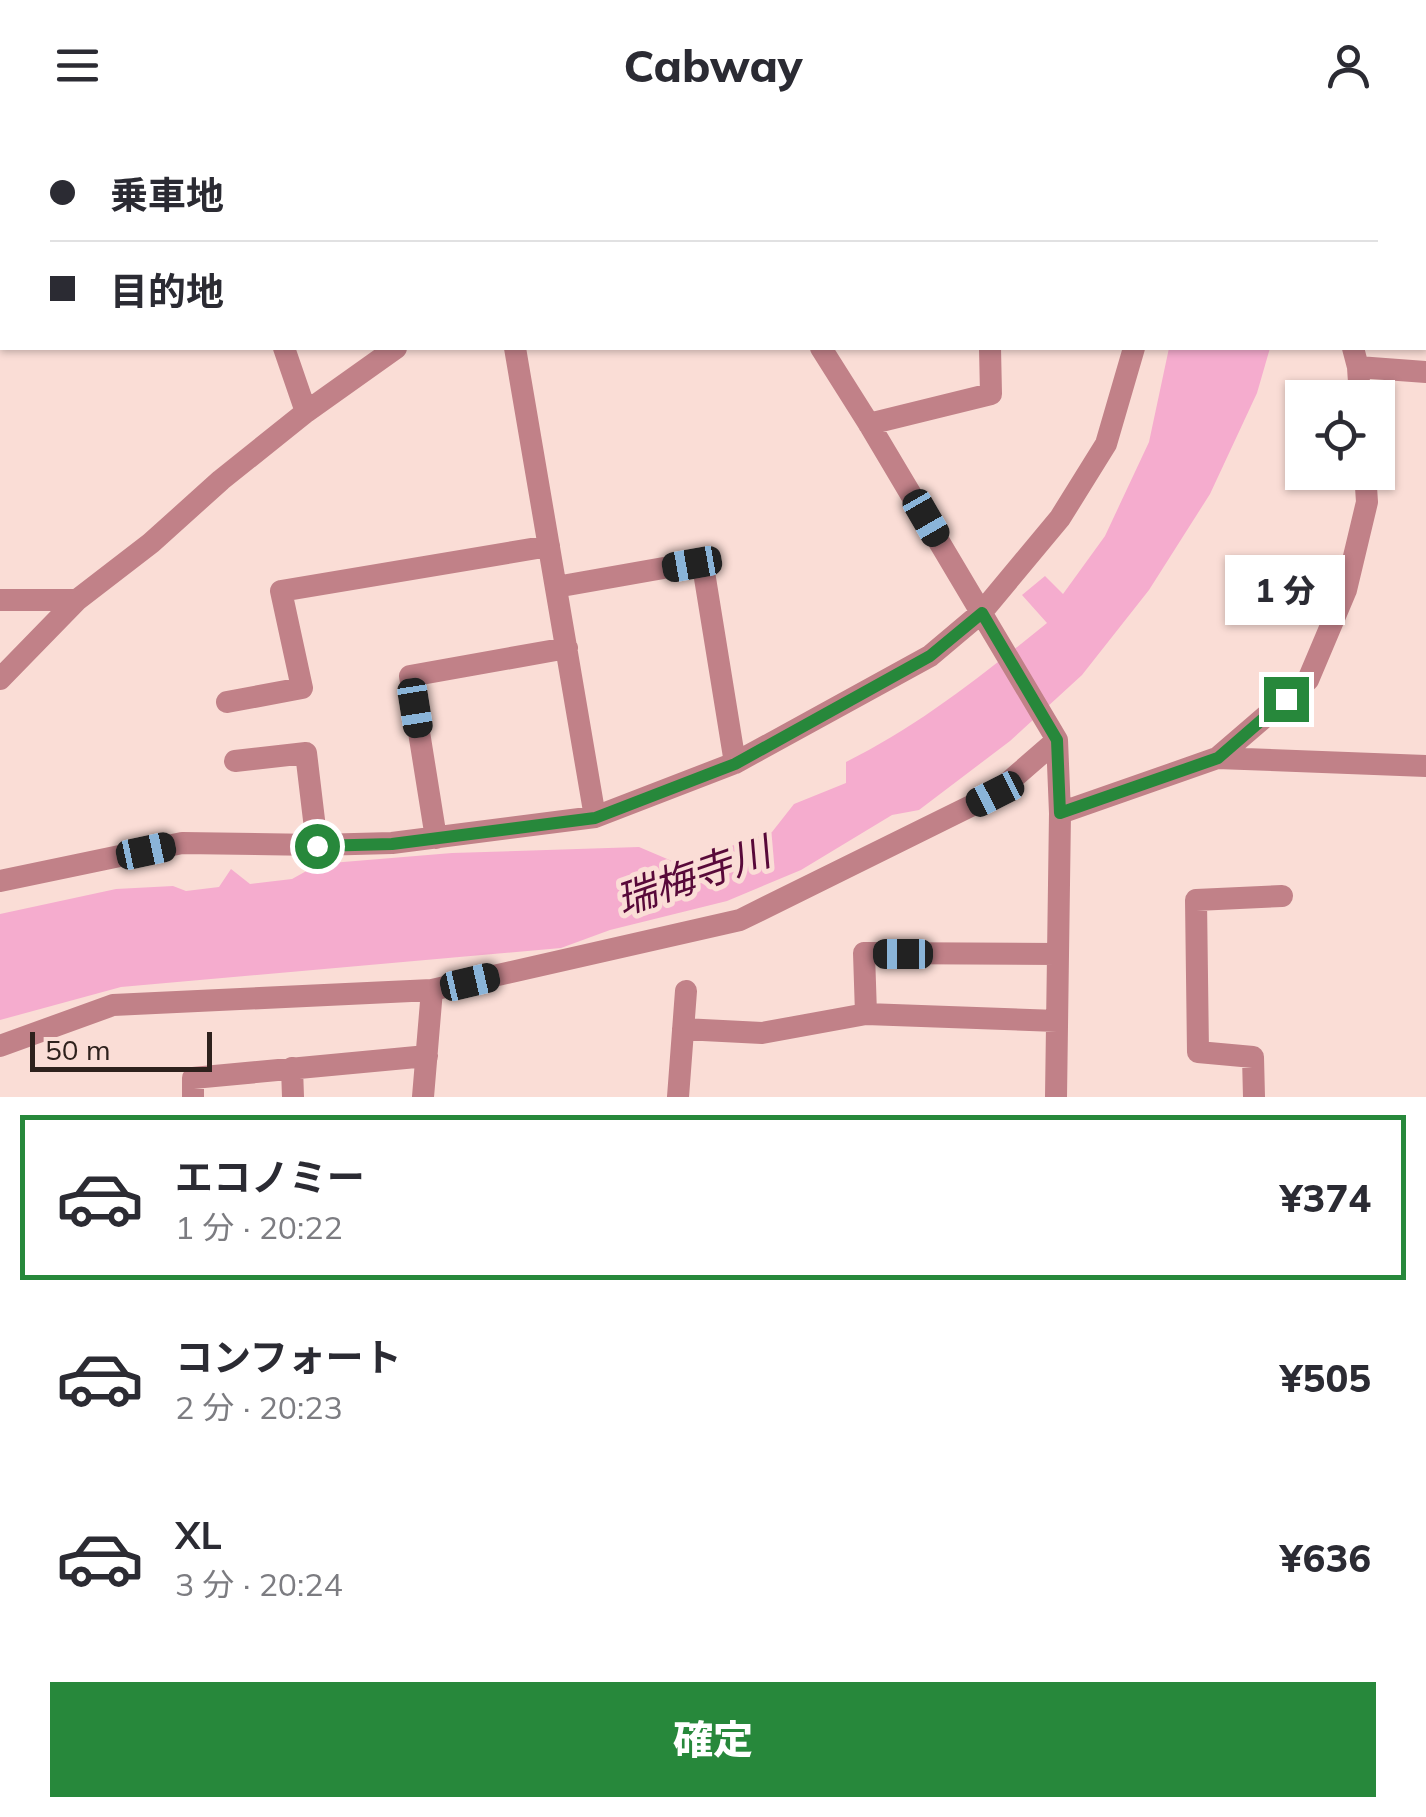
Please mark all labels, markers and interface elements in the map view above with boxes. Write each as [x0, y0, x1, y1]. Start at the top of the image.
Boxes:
text: Cabway [624, 37, 802, 93]
icon: menu [50, 38, 105, 93]
icon: person [1321, 38, 1376, 93]
text: 乗車地 [110, 171, 224, 219]
text: 目的地 [110, 267, 224, 315]
map controls [1285, 380, 1395, 490]
button: locate [1285, 380, 1395, 490]
car [898, 485, 954, 551]
car [660, 544, 724, 584]
callout: 1 分 [1226, 554, 1346, 624]
text: 1 分 [1255, 570, 1315, 610]
car [395, 676, 435, 740]
route end [1264, 677, 1309, 722]
car [961, 767, 1029, 821]
route start [295, 824, 340, 869]
water label: 瑞梅寺川 [609, 824, 780, 925]
car [114, 830, 178, 872]
car [873, 939, 933, 969]
car [437, 961, 503, 1003]
scale bar [30, 1027, 212, 1071]
text: 50 m [45, 1032, 111, 1067]
icon: car [55, 1153, 145, 1243]
text: エコノミー [175, 1153, 365, 1201]
text: ¥374 [1280, 1174, 1371, 1222]
text: 1 分 · 20:22 [175, 1207, 343, 1247]
icon: car [55, 1333, 145, 1423]
text: コンフォート [175, 1333, 402, 1381]
text: ¥505 [1280, 1354, 1371, 1402]
text: 2 分 · 20:23 [175, 1387, 343, 1427]
text: XL [175, 1511, 222, 1559]
icon: car [55, 1513, 145, 1603]
text: ¥636 [1280, 1534, 1371, 1582]
text: 3 分 · 20:24 [175, 1564, 343, 1604]
button: 確定 [50, 1682, 1376, 1797]

